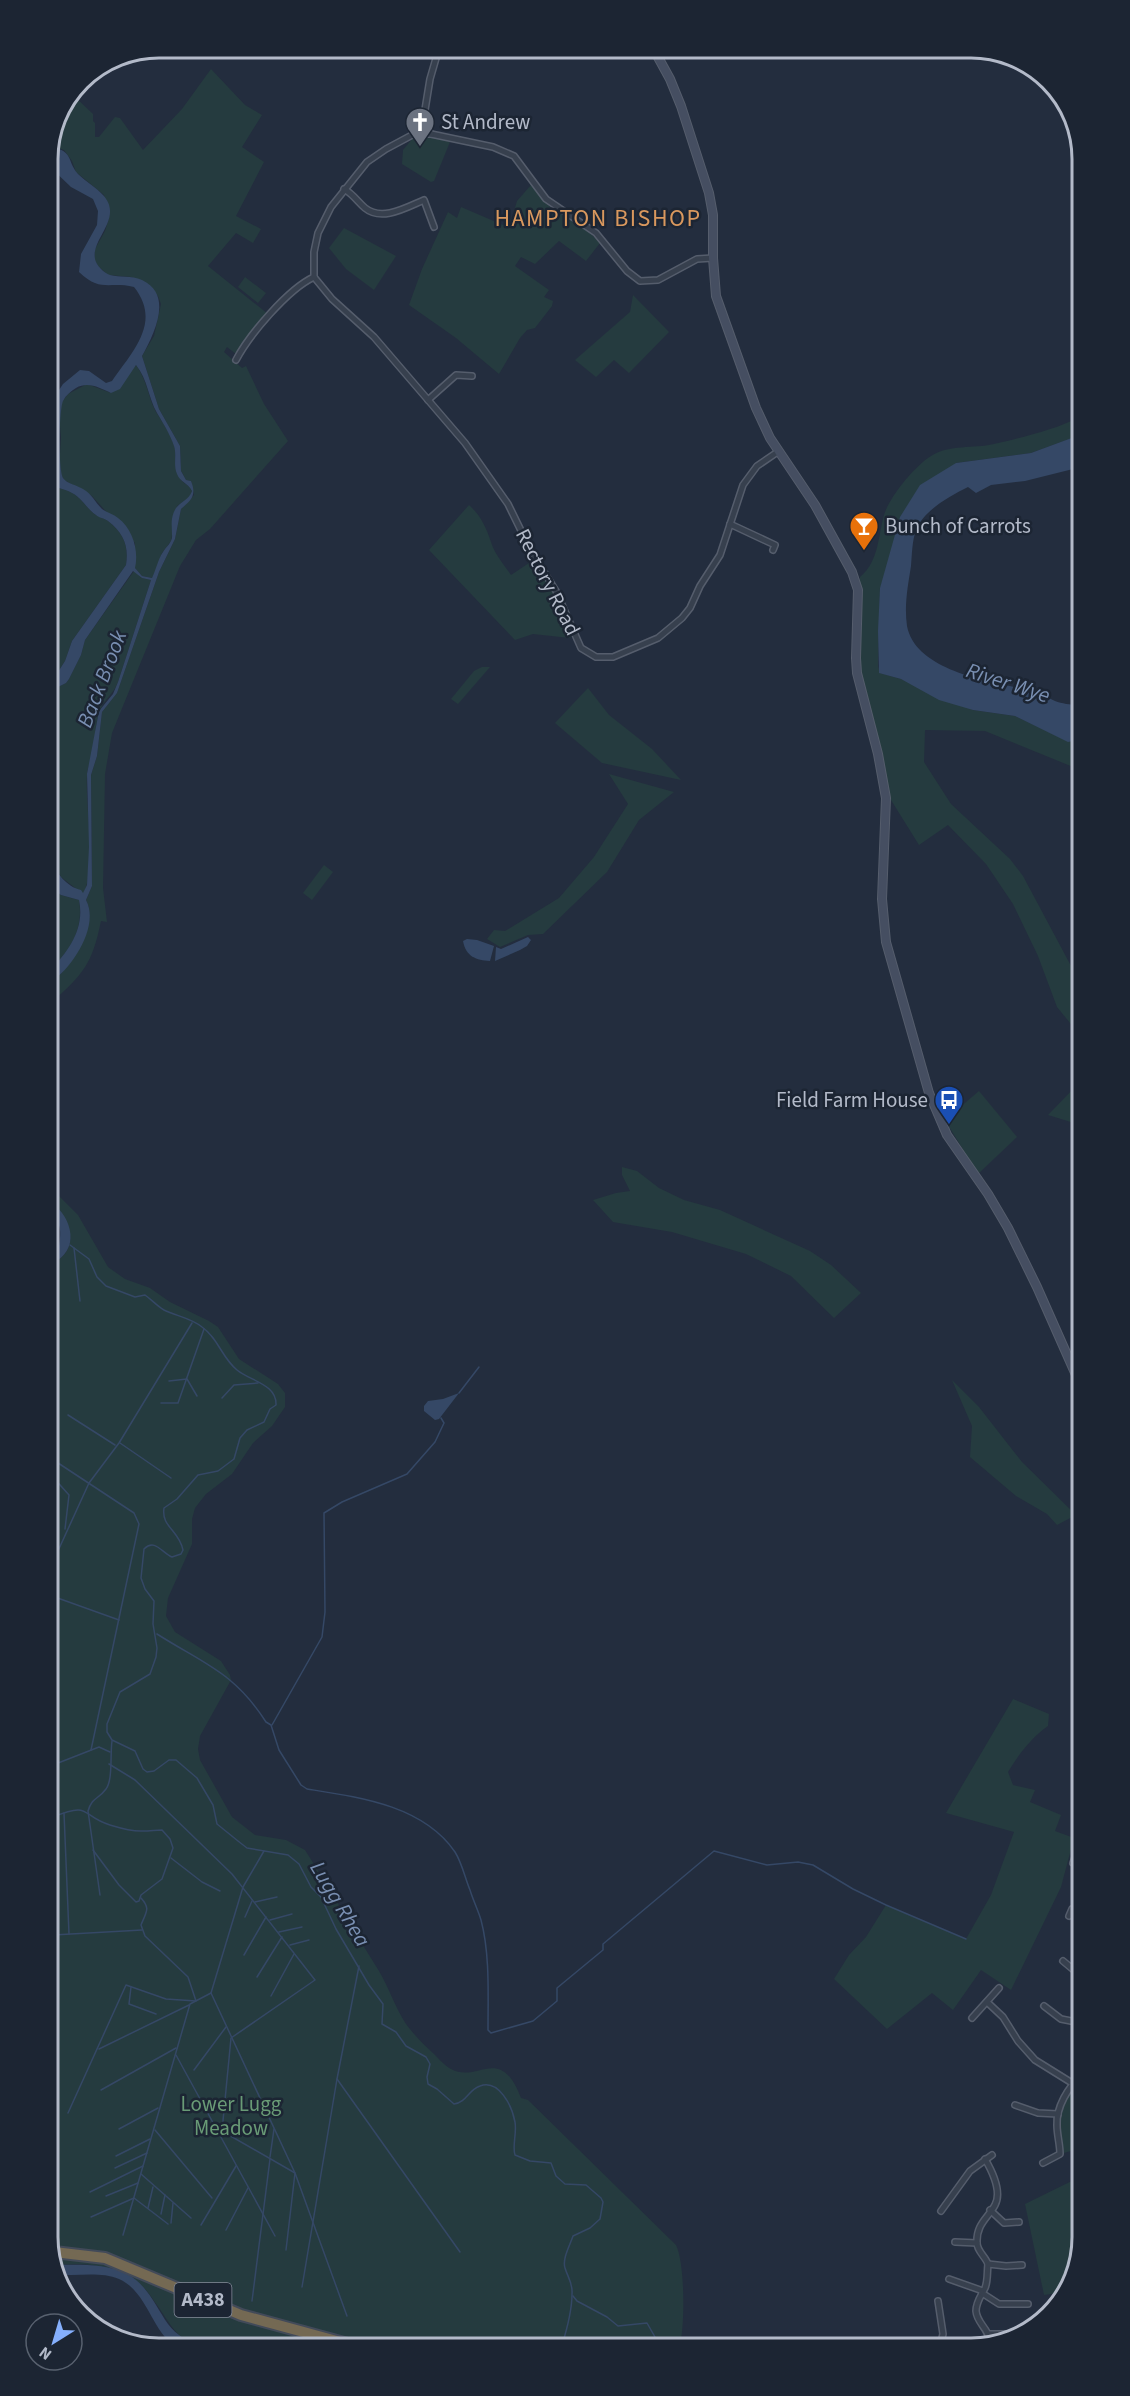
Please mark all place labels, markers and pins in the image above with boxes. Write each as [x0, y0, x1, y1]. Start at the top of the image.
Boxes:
church icon: St Andrew [404, 106, 436, 148]
place label: St Andrew [441, 107, 530, 137]
bar icon: Bunch of Carrots [848, 510, 880, 552]
place label: Bunch of Carrots [885, 511, 1031, 541]
bus stop icon: Field Farm House [933, 1084, 965, 1126]
place label: Field Farm House [776, 1085, 928, 1115]

